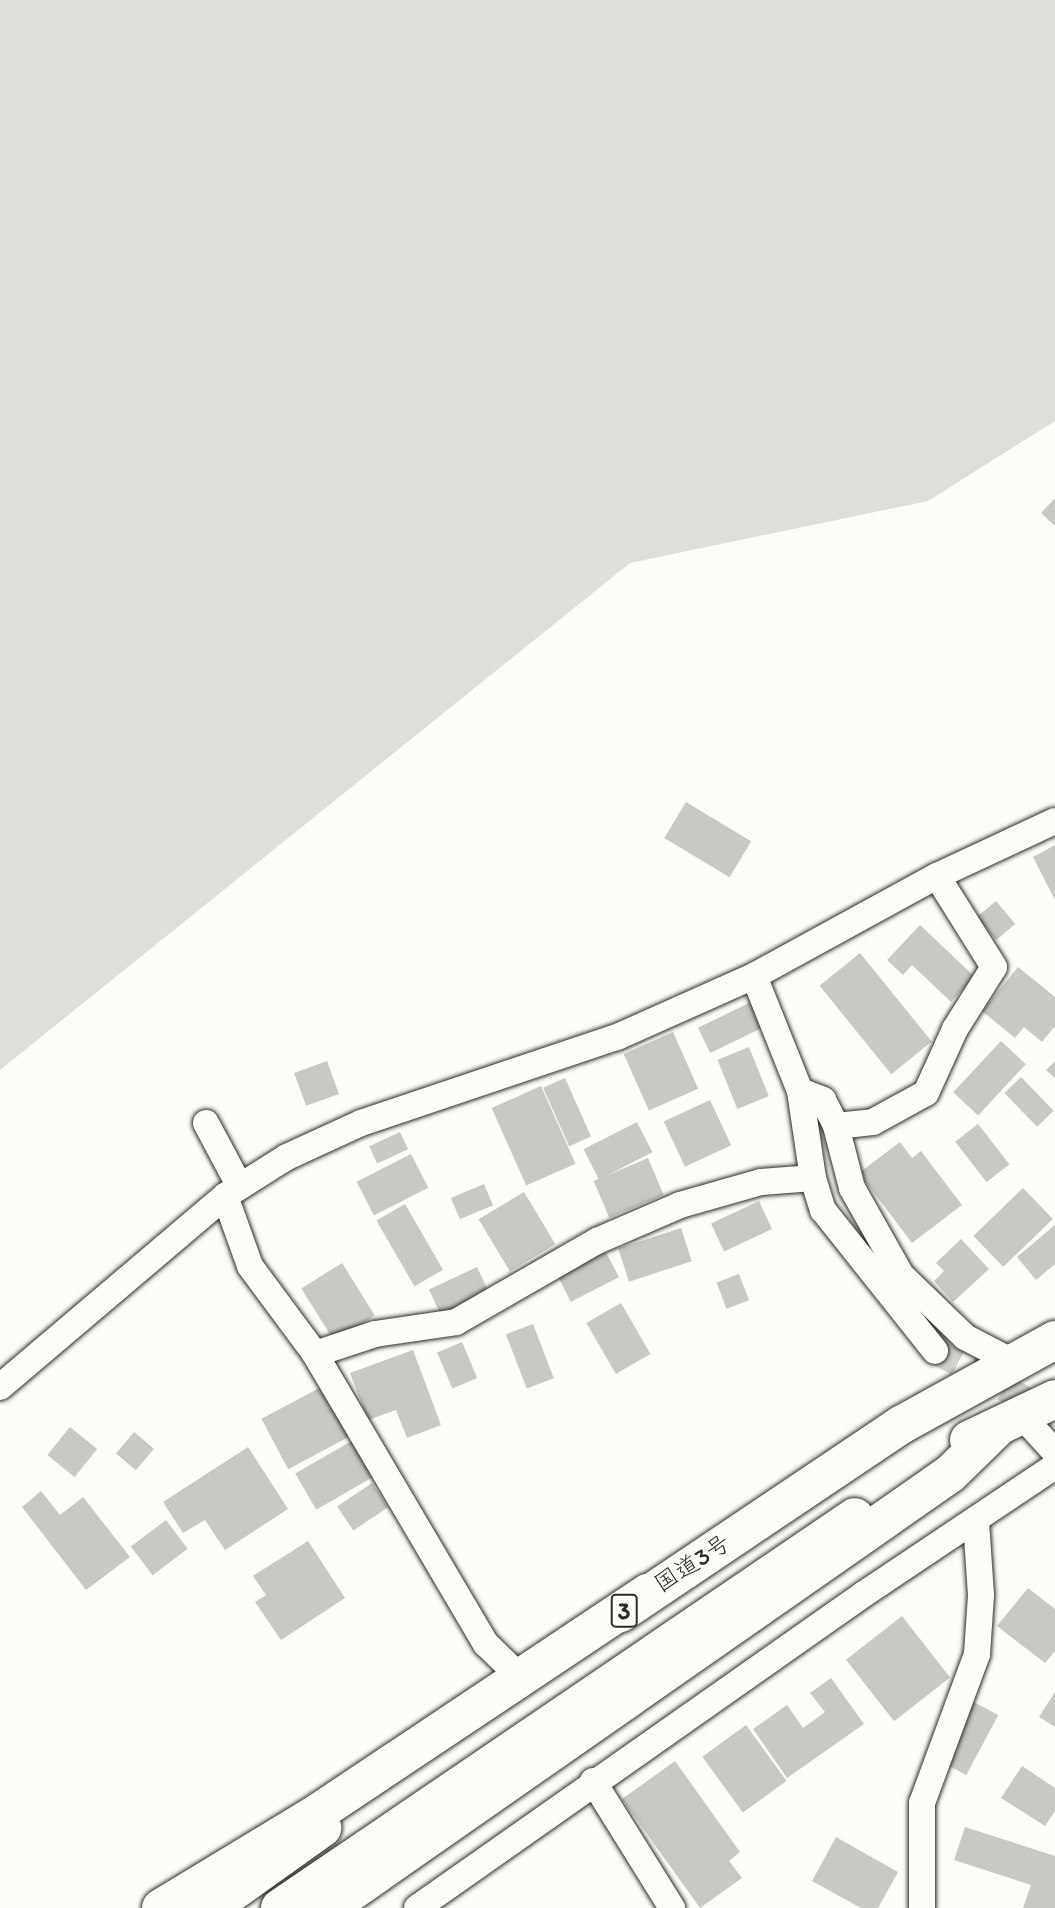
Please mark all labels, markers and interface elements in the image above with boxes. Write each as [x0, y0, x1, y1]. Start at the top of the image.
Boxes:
street label: 国道3号 [648, 1528, 736, 1598]
road number: 3 [610, 1592, 638, 1630]

